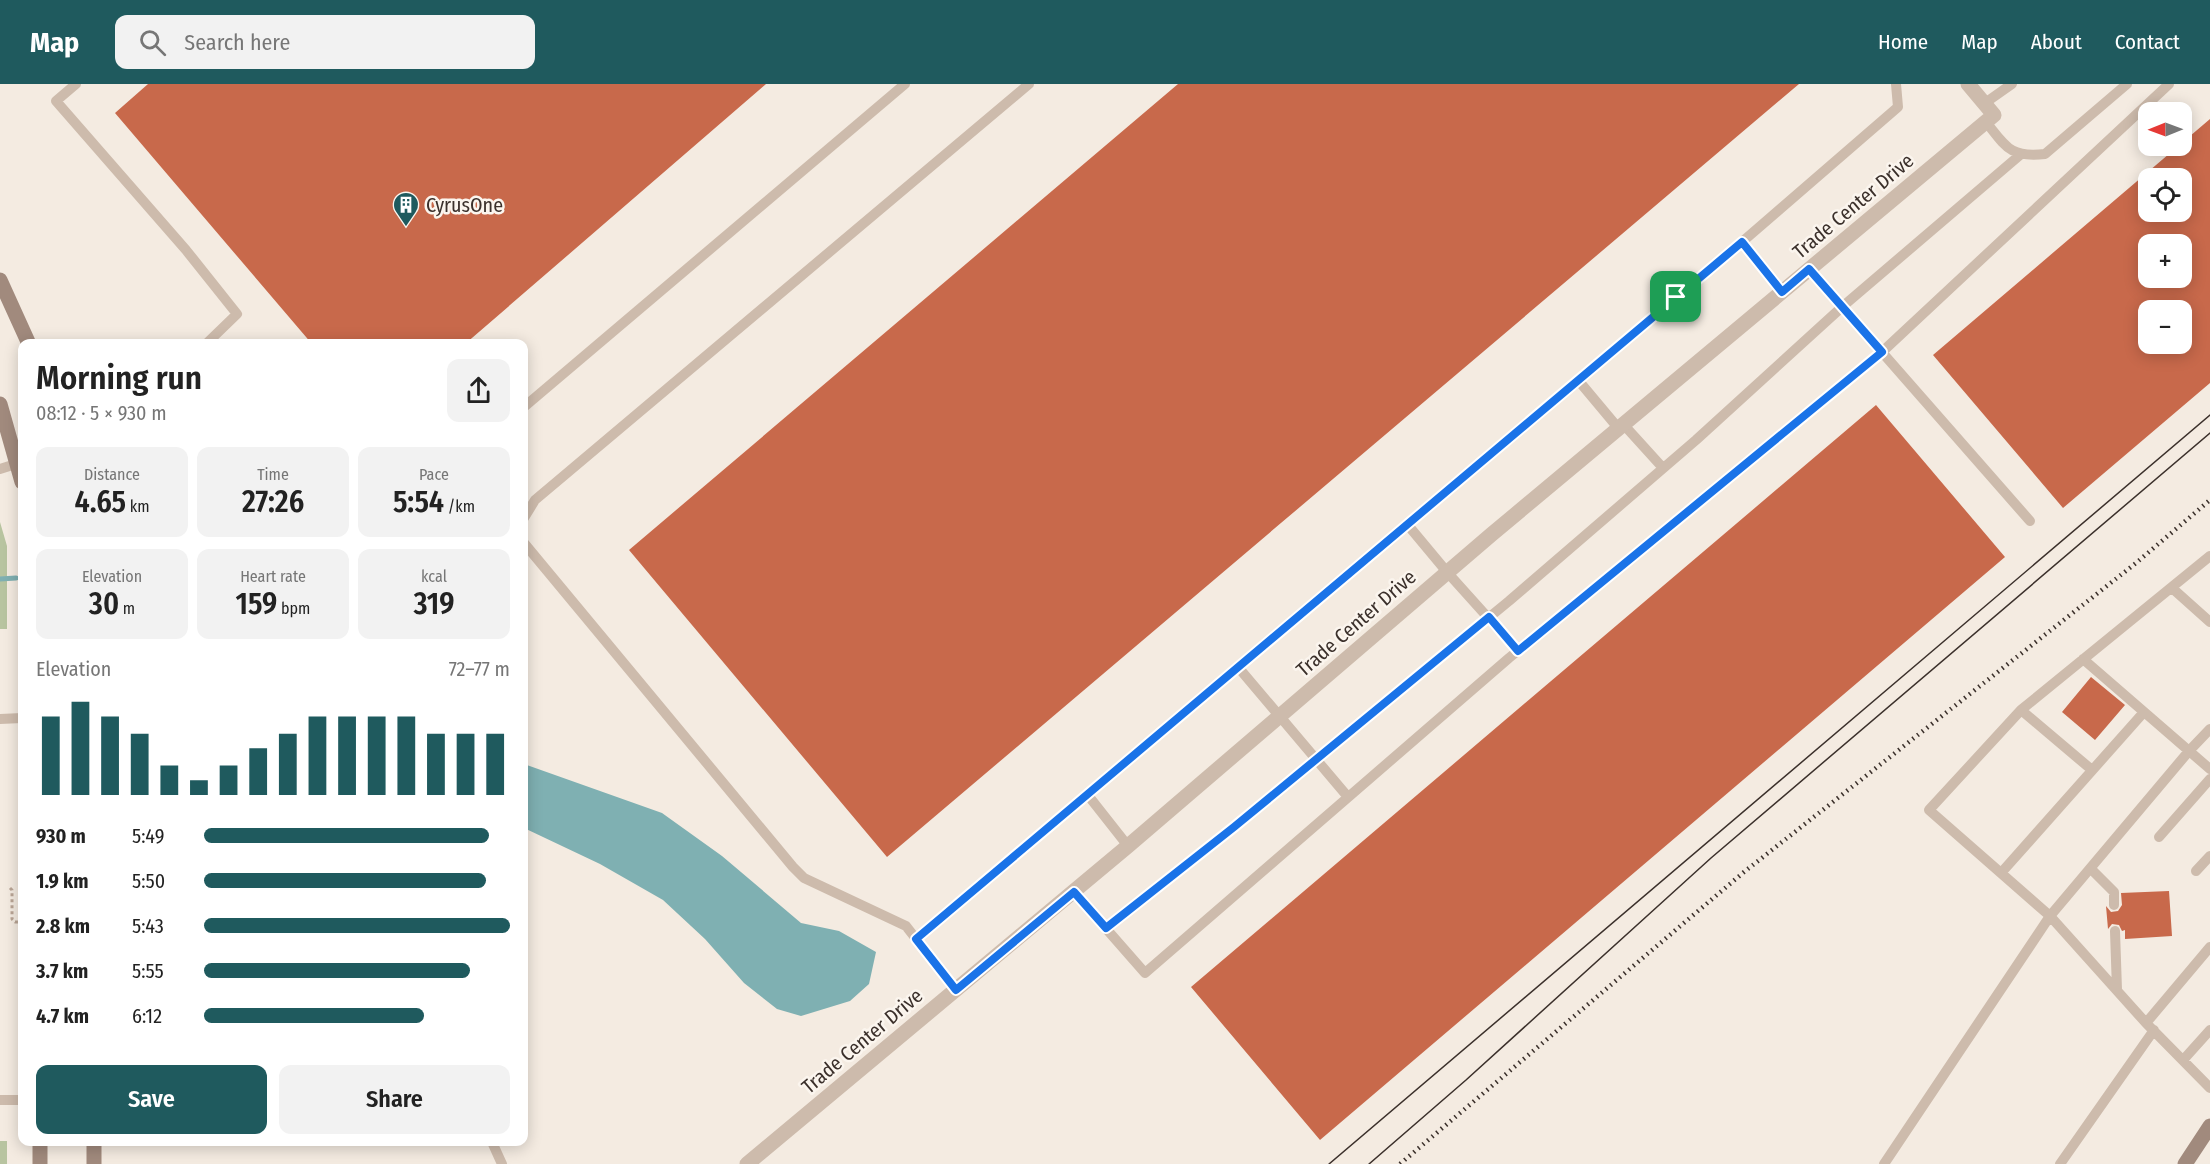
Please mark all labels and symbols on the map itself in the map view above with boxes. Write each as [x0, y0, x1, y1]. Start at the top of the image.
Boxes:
north arrow [2138, 102, 2192, 156]
street label: Trade Center Drive [1788, 148, 1918, 264]
building icon: CyrusOne [391, 190, 421, 228]
place label: CyrusOne [426, 193, 503, 217]
pin [1650, 271, 1701, 322]
street label: Trade Center Drive [1291, 565, 1421, 681]
street label: Trade Center Drive [797, 983, 927, 1099]

